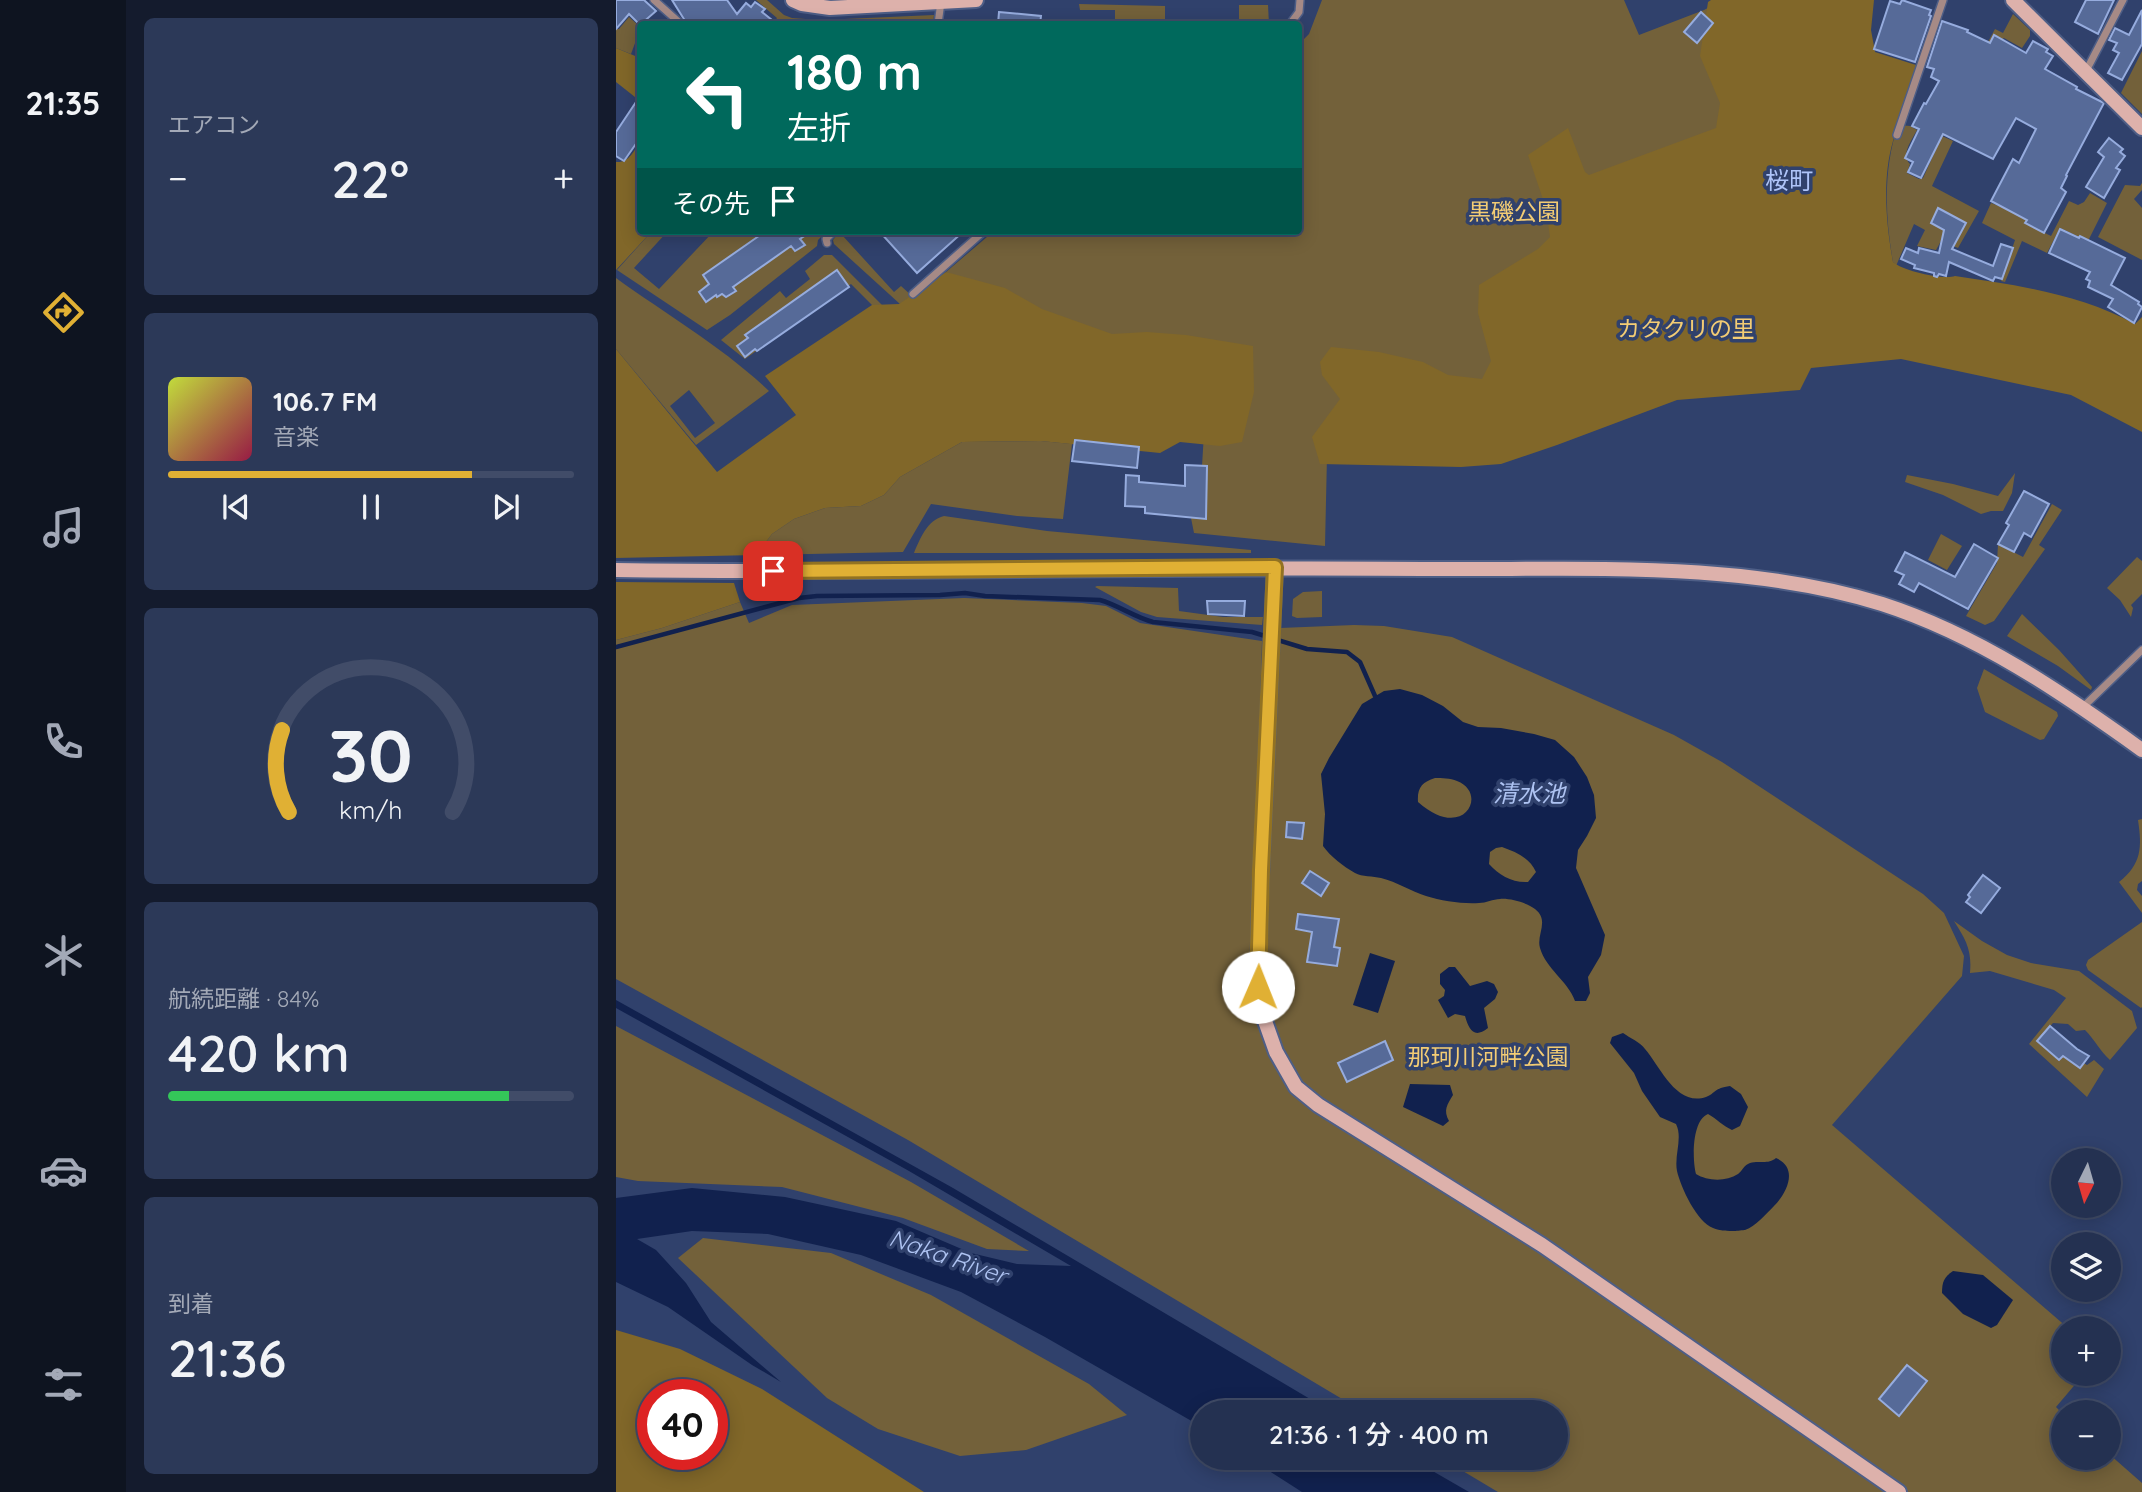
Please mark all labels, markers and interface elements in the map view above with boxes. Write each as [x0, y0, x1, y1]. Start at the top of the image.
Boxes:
text: 180 m [787, 41, 922, 102]
icon: left [672, 49, 763, 140]
text: 21:35 [25, 83, 101, 123]
text: 左折 [787, 107, 851, 147]
text: エアコン [168, 110, 260, 139]
text: 22° [331, 146, 409, 211]
text: − [168, 154, 188, 202]
text: + [553, 154, 574, 202]
district label: 桜町 [1765, 165, 1813, 195]
icon: arrive [764, 182, 802, 220]
text: その先 [672, 187, 750, 220]
park label: 黒磯公園 [1468, 197, 1560, 226]
icon: directions [39, 288, 88, 337]
park label: カタクリの里 [1617, 314, 1755, 343]
text: 106.7 FM [273, 385, 377, 418]
text: 音楽 [273, 422, 319, 451]
icon: previous [217, 488, 255, 526]
icon: pause [352, 488, 390, 526]
icon: next [487, 488, 525, 526]
icon: music [39, 503, 88, 552]
pin [743, 541, 803, 601]
icon: arrive [754, 552, 792, 590]
text: 30 [329, 709, 413, 800]
icon: phone [39, 717, 88, 766]
water label: 清水池 [1493, 778, 1567, 808]
text: km/h [339, 794, 403, 825]
icon: climate [39, 931, 88, 980]
position arrow [1221, 950, 1295, 1024]
text: 航続距離 · 84% [168, 984, 319, 1013]
text: 420 km [168, 1020, 350, 1085]
park label: 那珂川河畔公園 [1408, 1042, 1569, 1071]
icon: car [39, 1146, 88, 1195]
north arrow [2051, 1148, 2121, 1218]
map controls [2051, 1148, 2121, 1470]
water label: Naka River [886, 1222, 1014, 1291]
button: layers [2051, 1232, 2121, 1302]
text: 到着 [168, 1289, 214, 1318]
button: + [2051, 1316, 2121, 1386]
text: 21:36 [168, 1325, 286, 1390]
icon: filters [39, 1360, 88, 1409]
speed limit sign: 40 [637, 1379, 728, 1470]
button: − [2051, 1400, 2121, 1470]
text: 21:36 · 1 分 · 400 m [1269, 1418, 1489, 1451]

